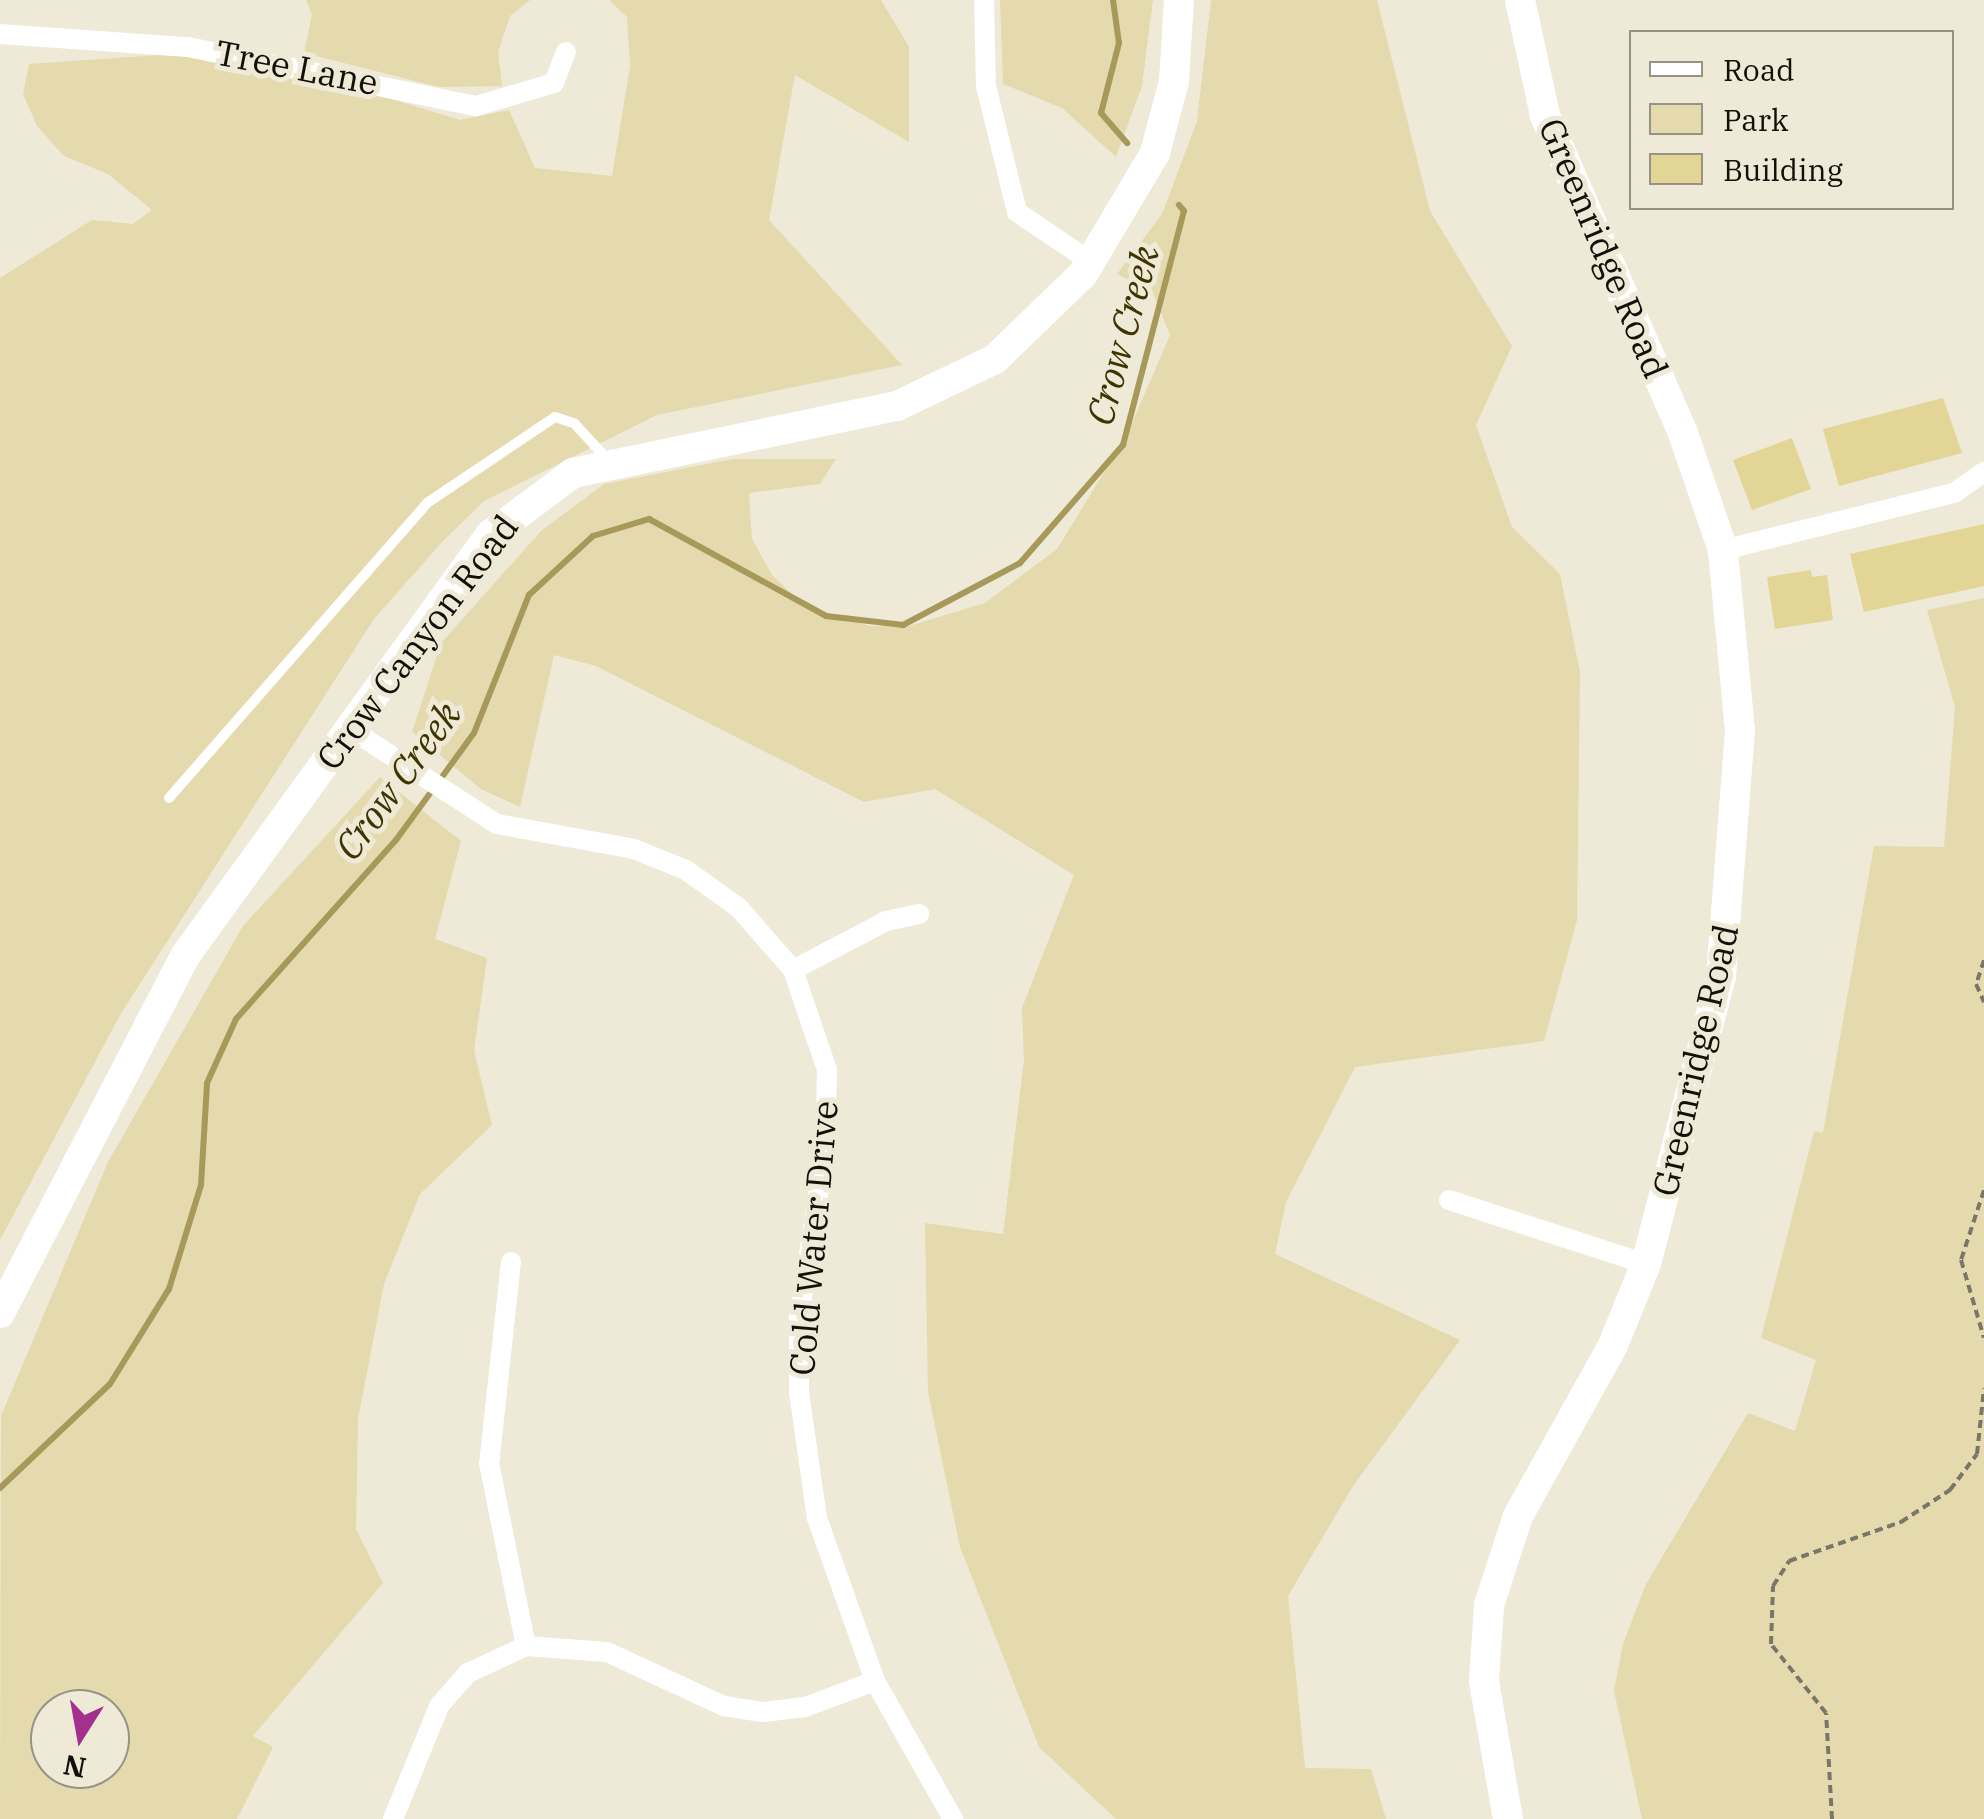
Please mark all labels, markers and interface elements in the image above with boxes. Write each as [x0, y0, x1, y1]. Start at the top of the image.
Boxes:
legend [1629, 30, 1954, 210]
street label: Tree Lane [212, 31, 382, 103]
text: Road [1723, 50, 1795, 89]
text: Park [1723, 100, 1789, 139]
street label: Greenridge Road [1530, 112, 1678, 384]
text: Building [1723, 150, 1843, 189]
water label: Crow Creek [1076, 240, 1168, 430]
street label: Crow Canyon Road [308, 506, 526, 778]
water label: Crow Creek [324, 692, 470, 868]
street label: Greenridge Road [1643, 920, 1747, 1200]
street label: Cold Water Drive [780, 1099, 846, 1377]
north arrow [30, 1689, 130, 1789]
text: N [60, 1747, 89, 1787]

